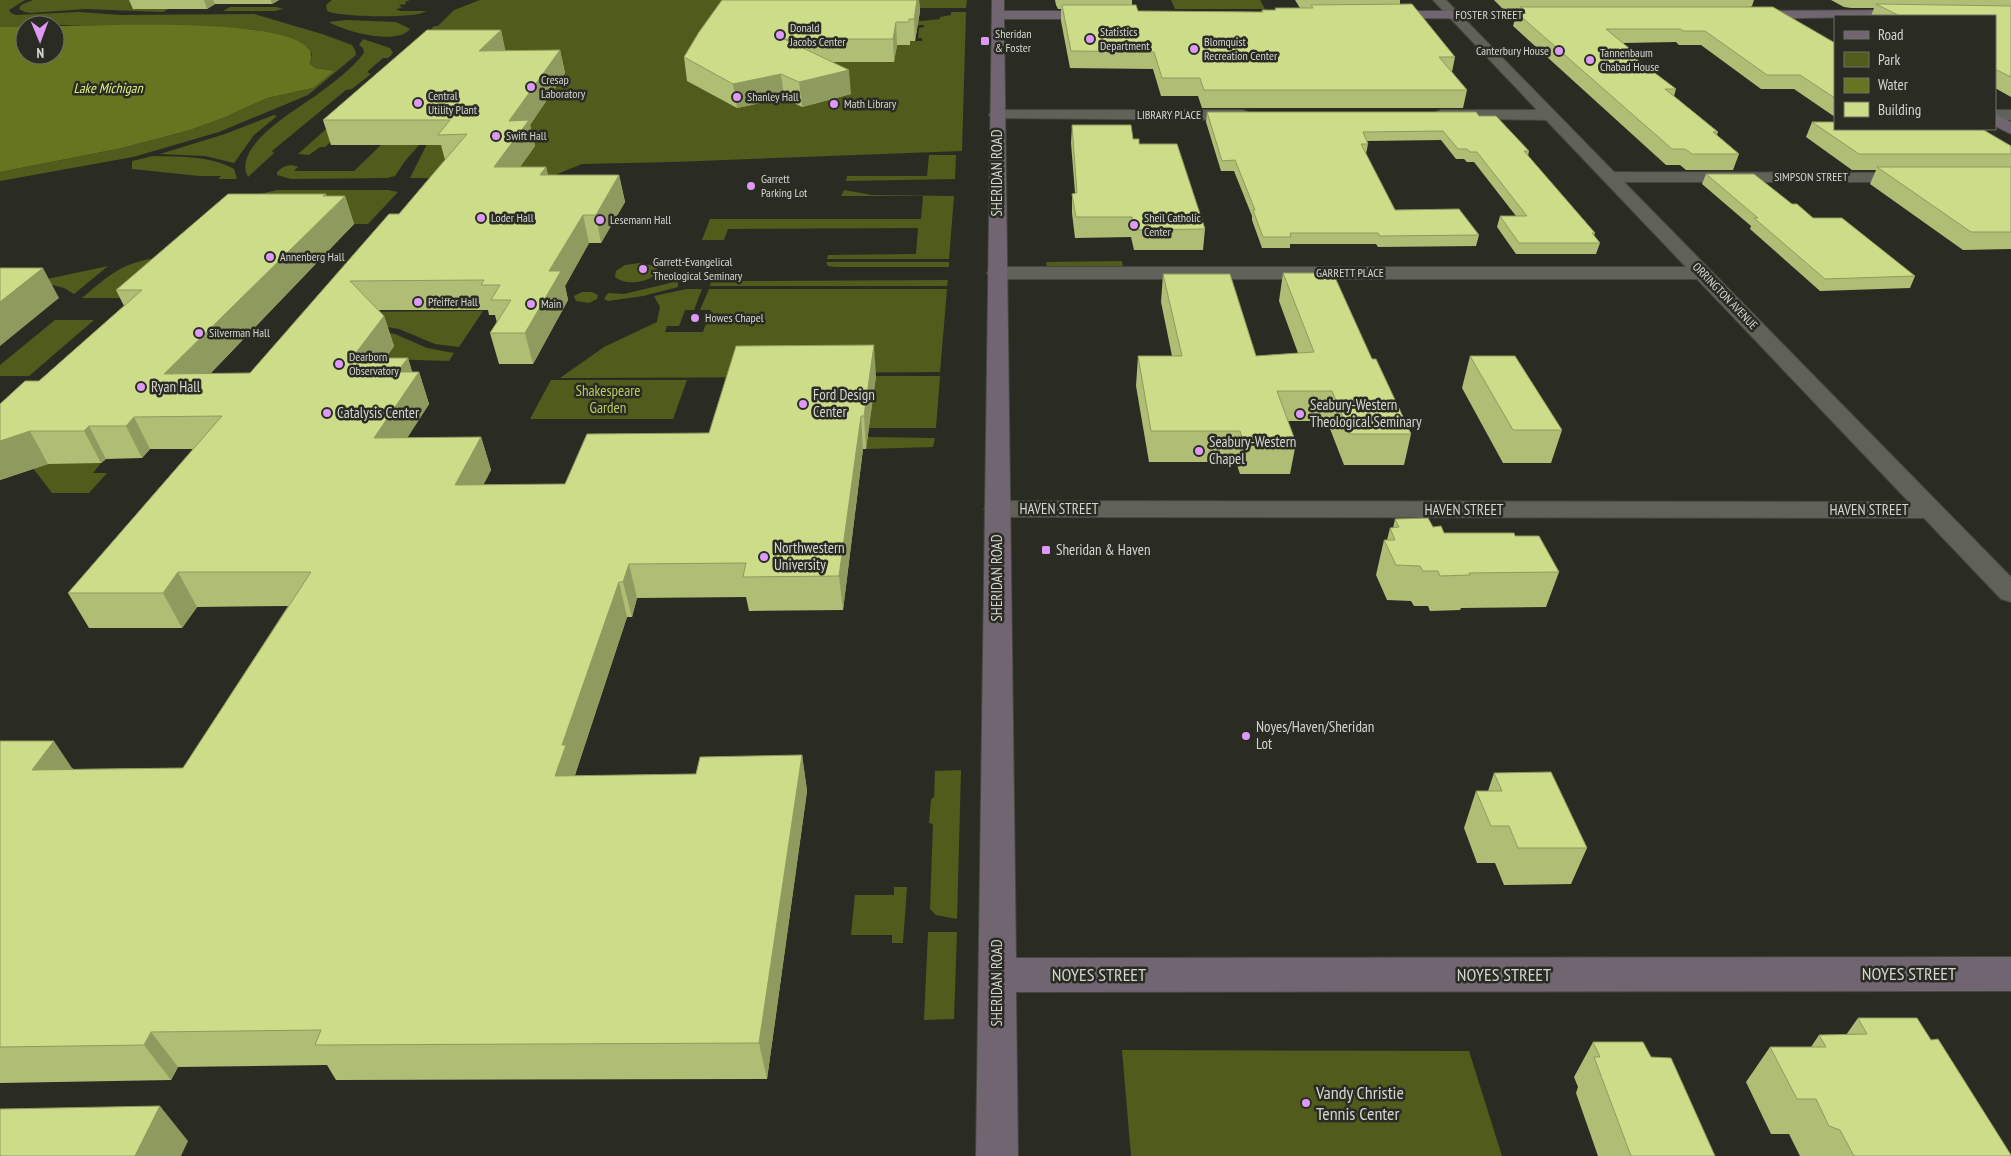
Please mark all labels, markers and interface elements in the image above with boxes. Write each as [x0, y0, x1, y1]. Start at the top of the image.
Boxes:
street label: FOSTER STREET [1455, 7, 1523, 22]
north arrow [15, 15, 65, 65]
legend [1834, 15, 1996, 130]
place label: Donald Jacobs Center [789, 20, 846, 49]
place label: Statistics Department [1100, 24, 1150, 53]
text: Road [1878, 25, 1904, 44]
place label: Sheridan & Foster [995, 26, 1032, 55]
marker: Donald Jacobs Center [774, 29, 786, 41]
marker: Statistics Department [1084, 33, 1096, 45]
place label: Blomquist Recreation Center [1204, 34, 1278, 63]
marker: Sheridan & Foster [979, 35, 991, 47]
marker: Blomquist Recreation Center [1188, 43, 1200, 55]
place label: Canterbury House [1476, 43, 1549, 58]
text: N [36, 44, 44, 62]
marker: Canterbury House [1553, 45, 1565, 57]
place label: Tannenbaum Chabad House [1600, 45, 1659, 74]
text: Park [1878, 50, 1900, 69]
marker: Tannenbaum Chabad House [1584, 54, 1596, 66]
place label: Cresap Laboratory [541, 72, 586, 101]
text: Water [1878, 75, 1909, 94]
water label: Lake Michigan [73, 79, 143, 97]
marker: Cresap Laboratory [525, 81, 537, 93]
place label: Central Utility Plant [428, 88, 478, 117]
place label: Shanley Hall [747, 89, 799, 104]
marker: Shanley Hall [731, 91, 743, 103]
place label: Math Library [844, 96, 897, 111]
marker: Central Utility Plant [412, 97, 424, 109]
marker: Math Library [828, 98, 840, 110]
text: Building [1878, 100, 1921, 119]
street label: LIBRARY PLACE [1137, 107, 1201, 122]
place label: Swift Hall [506, 128, 547, 143]
street label: SHERIDAN ROAD [987, 129, 1006, 217]
marker: Swift Hall [490, 130, 502, 142]
street label: SIMPSON STREET [1774, 169, 1848, 184]
place label: Garrett Parking Lot [761, 171, 808, 200]
marker: Garrett Parking Lot [745, 180, 757, 192]
place label: Loder Hall [491, 210, 534, 225]
place label: Sheil Catholic Center [1144, 210, 1202, 239]
marker: Loder Hall [475, 212, 487, 224]
place label: Lesemann Hall [610, 212, 671, 227]
marker: Lesemann Hall [594, 214, 606, 226]
marker: Sheil Catholic Center [1128, 219, 1140, 231]
place label: Annenberg Hall [280, 249, 345, 264]
marker: Annenberg Hall [264, 251, 276, 263]
place label: Garrett-Evangelical Theological Seminary [653, 254, 743, 283]
street label: ORRINGTON AVENUE [1690, 259, 1761, 332]
marker: Garrett-Evangelical Theological Seminary [637, 263, 649, 275]
street label: GARRETT PLACE [1316, 265, 1384, 280]
place label: Pfeiffer Hall [428, 294, 478, 309]
marker: Pfeiffer Hall [412, 296, 424, 308]
place label: Main [541, 296, 561, 311]
marker: Main [525, 298, 537, 310]
place label: Howes Chapel [705, 310, 764, 325]
marker: Howes Chapel [689, 312, 701, 324]
place label: Silverman Hall [209, 325, 270, 340]
marker: Silverman Hall [193, 327, 205, 339]
place label: Dearborn Observatory [349, 349, 399, 378]
marker: Dearborn Observatory [333, 358, 345, 370]
place label: Ryan Hall [151, 377, 201, 396]
marker: Ryan Hall [135, 381, 147, 393]
park label: Shakespeare Garden [576, 381, 640, 417]
place label: Ford Design Center [813, 385, 875, 421]
place label: Seabury-Western Theological Seminary [1310, 395, 1422, 431]
marker: Ford Design Center [797, 398, 809, 410]
place label: Catalysis Center [337, 403, 420, 422]
marker: Catalysis Center [321, 407, 333, 419]
marker: Seabury-Western Theological Seminary [1294, 408, 1306, 420]
place label: Seabury-Western Chapel [1209, 432, 1296, 468]
marker: Seabury-Western Chapel [1193, 445, 1205, 457]
street label: HAVEN STREET [1019, 499, 1099, 518]
street label: HAVEN STREET [1424, 500, 1504, 519]
street label: HAVEN STREET [1829, 500, 1909, 519]
street label: SHERIDAN ROAD [987, 534, 1006, 622]
place label: Northwestern University [774, 538, 845, 574]
place label: Sheridan & Haven [1056, 540, 1151, 559]
marker: Sheridan & Haven [1040, 544, 1052, 556]
marker: Northwestern University [758, 551, 770, 563]
place label: Noyes/Haven/Sheridan Lot [1256, 717, 1374, 753]
marker: Noyes/Haven/Sheridan Lot [1240, 730, 1252, 742]
street label: SHERIDAN ROAD [987, 939, 1006, 1027]
street label: NOYES STREET [1862, 962, 1956, 985]
street label: NOYES STREET [1052, 963, 1146, 986]
street label: NOYES STREET [1457, 963, 1551, 986]
place label: Vandy Christie Tennis Center [1315, 1081, 1404, 1125]
marker: Vandy Christie Tennis Center [1300, 1097, 1312, 1109]

